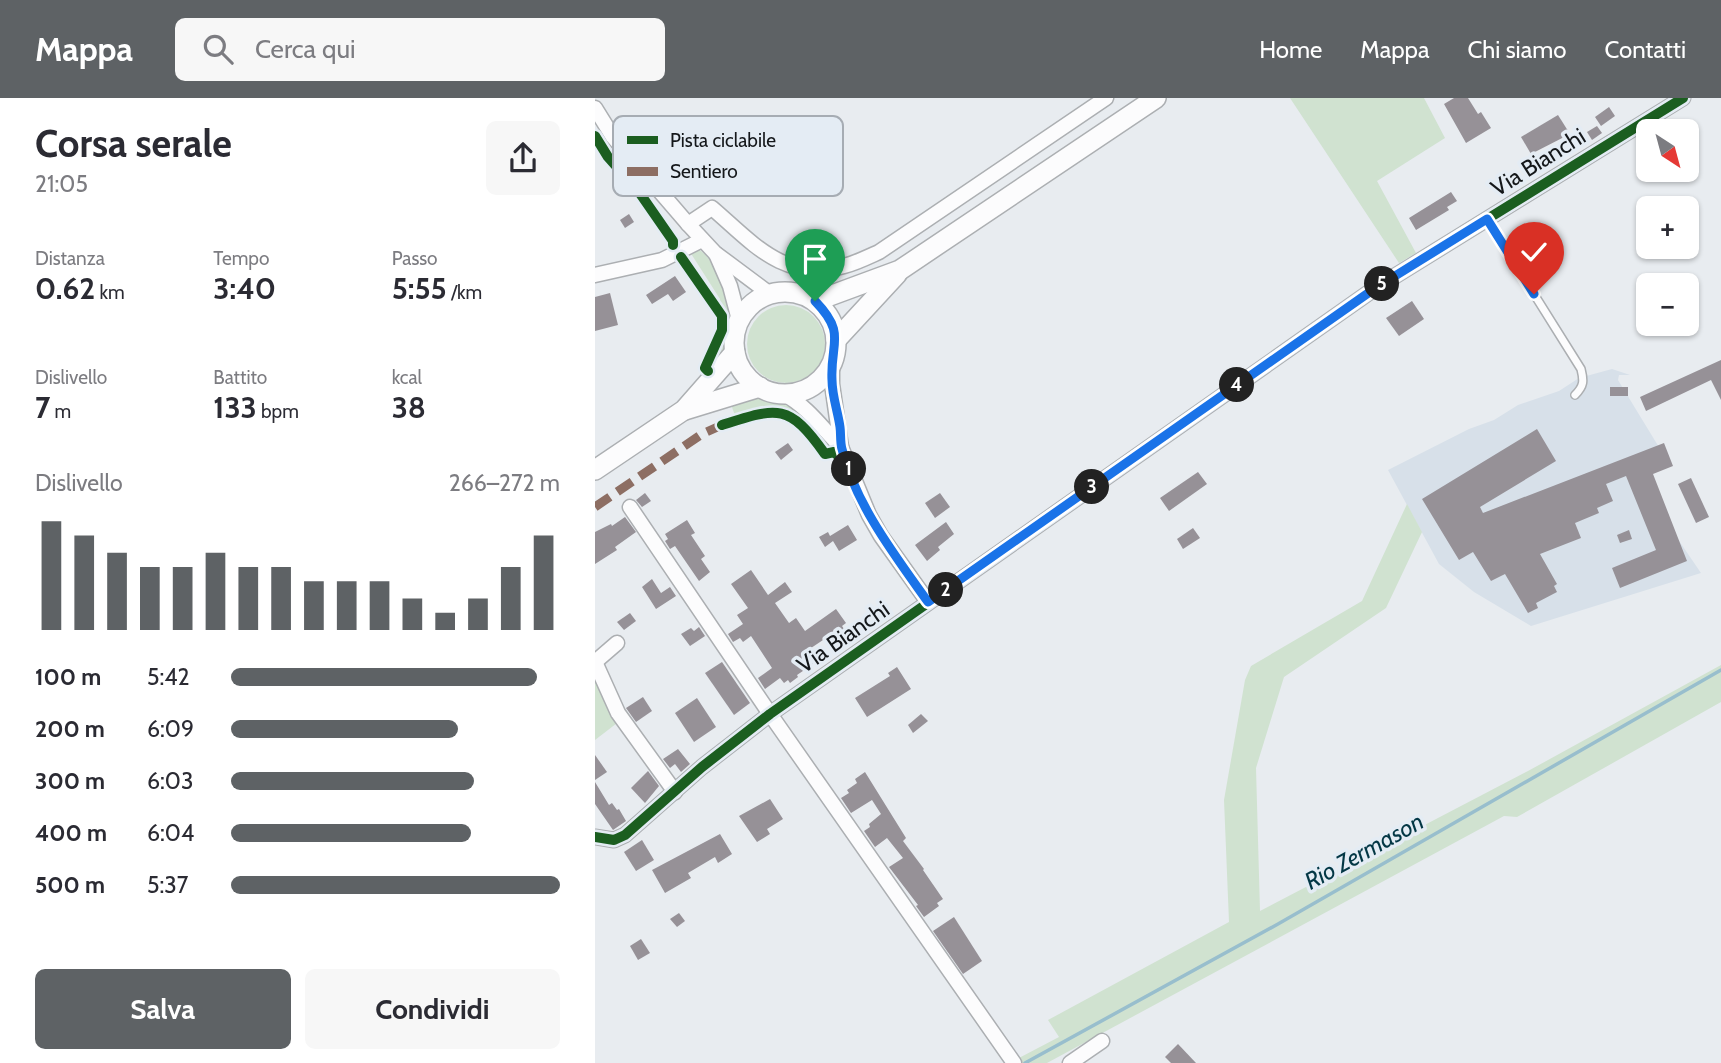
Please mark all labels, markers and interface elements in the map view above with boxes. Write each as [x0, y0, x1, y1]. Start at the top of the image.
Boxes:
search box [175, 18, 665, 81]
text: Mappa [35, 29, 133, 69]
icon: search [199, 30, 237, 68]
text: Cerca qui [255, 33, 356, 65]
text: Home [1259, 35, 1322, 64]
text: Mappa [1360, 35, 1429, 64]
text: Chi siamo [1467, 35, 1566, 64]
text: Contatti [1604, 35, 1686, 64]
legend [613, 116, 843, 196]
north arrow [1636, 119, 1699, 182]
map controls [1636, 119, 1699, 336]
text: Corsa serale [35, 120, 232, 167]
button: share [486, 121, 560, 195]
street label: Via Bianchi [1486, 122, 1590, 202]
text: Pista ciclabile [670, 129, 776, 152]
text: Sentiero [670, 160, 738, 183]
text: 21:05 [35, 170, 88, 198]
button: + [1636, 196, 1699, 259]
pin [1504, 222, 1564, 294]
pin [785, 229, 845, 301]
icon: check [1515, 233, 1553, 271]
icon: arrive [796, 240, 834, 278]
text: Distanza [35, 247, 105, 270]
text: Tempo [213, 247, 269, 270]
text: Passo [392, 247, 438, 270]
pin: 5 [1365, 266, 1399, 302]
text: 0.62 [35, 270, 95, 307]
text: 3:40 [213, 270, 276, 307]
text: 5:55 [392, 270, 447, 307]
text: 5 [1376, 272, 1387, 295]
button: − [1636, 273, 1699, 336]
text: km [95, 281, 125, 304]
text: /km [447, 281, 482, 304]
text: Dislivello [35, 366, 107, 389]
text: Battito [213, 366, 267, 389]
text: kcal [392, 366, 422, 389]
pin: 4 [1219, 368, 1255, 402]
text: 4 [1231, 373, 1242, 396]
text: 7 [35, 389, 50, 426]
text: 133 [213, 389, 257, 426]
text: 38 [392, 389, 426, 426]
text: m [50, 400, 71, 423]
text: bpm [257, 400, 299, 423]
pin: 1 [831, 452, 867, 486]
text: 1 [845, 457, 852, 480]
text: Dislivello [35, 469, 123, 497]
text: 266–272 m [449, 469, 560, 497]
pin: 3 [1075, 470, 1109, 504]
text: 3 [1086, 475, 1097, 498]
pin: 2 [929, 573, 963, 608]
text: 2 [940, 578, 951, 601]
street label: Via Bianchi [791, 595, 895, 679]
text: 100 m [35, 663, 101, 691]
text: 5:42 [147, 663, 190, 691]
text: 200 m [35, 715, 105, 743]
text: 6:09 [147, 715, 194, 743]
text: 300 m [35, 767, 105, 795]
text: 6:03 [147, 767, 193, 795]
water label: Rio Zermason [1299, 806, 1429, 896]
text: 400 m [35, 819, 107, 847]
text: 6:04 [147, 819, 194, 847]
text: 500 m [35, 871, 105, 899]
text: 5:37 [147, 871, 188, 899]
button: Salva [35, 969, 291, 1049]
button: Condividi [305, 969, 560, 1049]

